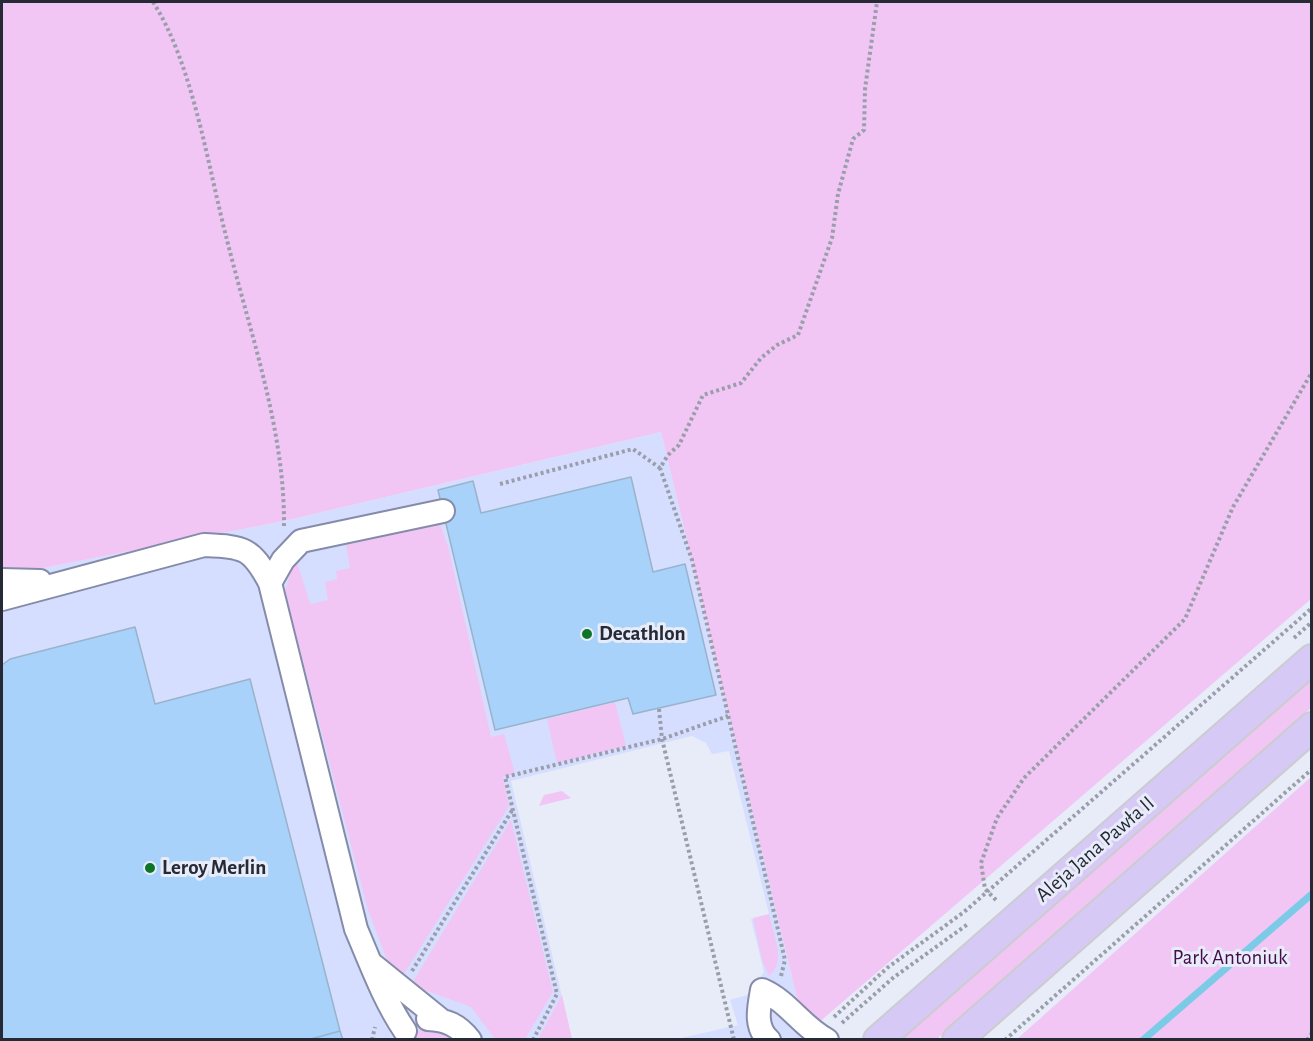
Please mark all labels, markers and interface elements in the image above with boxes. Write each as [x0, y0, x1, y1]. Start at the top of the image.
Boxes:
place label: Decathlon [599, 621, 686, 647]
marker: Decathlon [580, 627, 594, 641]
street label: Aleja Jana Pawła II [1030, 791, 1160, 907]
place label: Leroy Merlin [162, 855, 266, 881]
marker: Leroy Merlin [143, 861, 157, 875]
park label: Park Antoniuk [1172, 945, 1288, 971]

